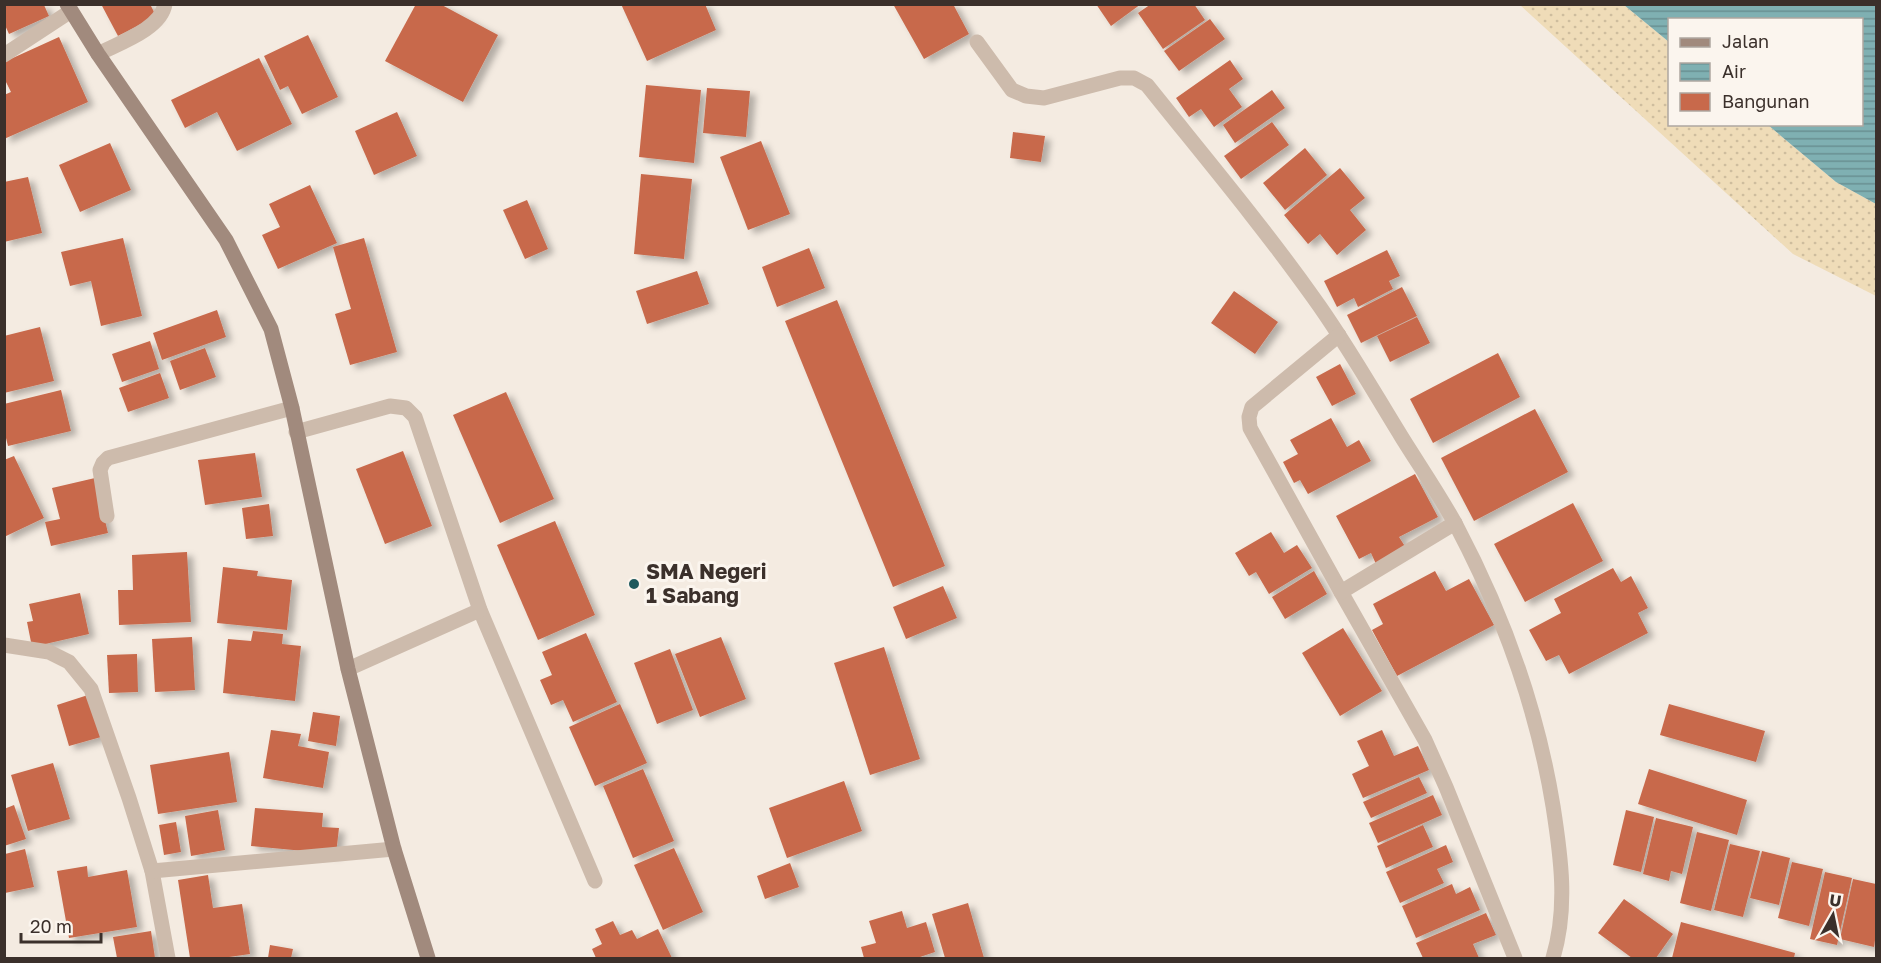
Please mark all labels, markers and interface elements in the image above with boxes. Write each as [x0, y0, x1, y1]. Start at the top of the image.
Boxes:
legend [1668, 18, 1863, 126]
text: Jalan [1722, 30, 1769, 52]
text: Air [1722, 60, 1746, 82]
text: Bangunan [1722, 90, 1810, 112]
place label: SMA Negeri 1 Sabang [646, 558, 767, 608]
marker: SMA Negeri 1 Sabang [627, 577, 641, 591]
north arrow [1803, 885, 1863, 945]
text: U [1828, 889, 1843, 911]
scale bar [21, 906, 100, 944]
text: 20 m [30, 915, 72, 937]

